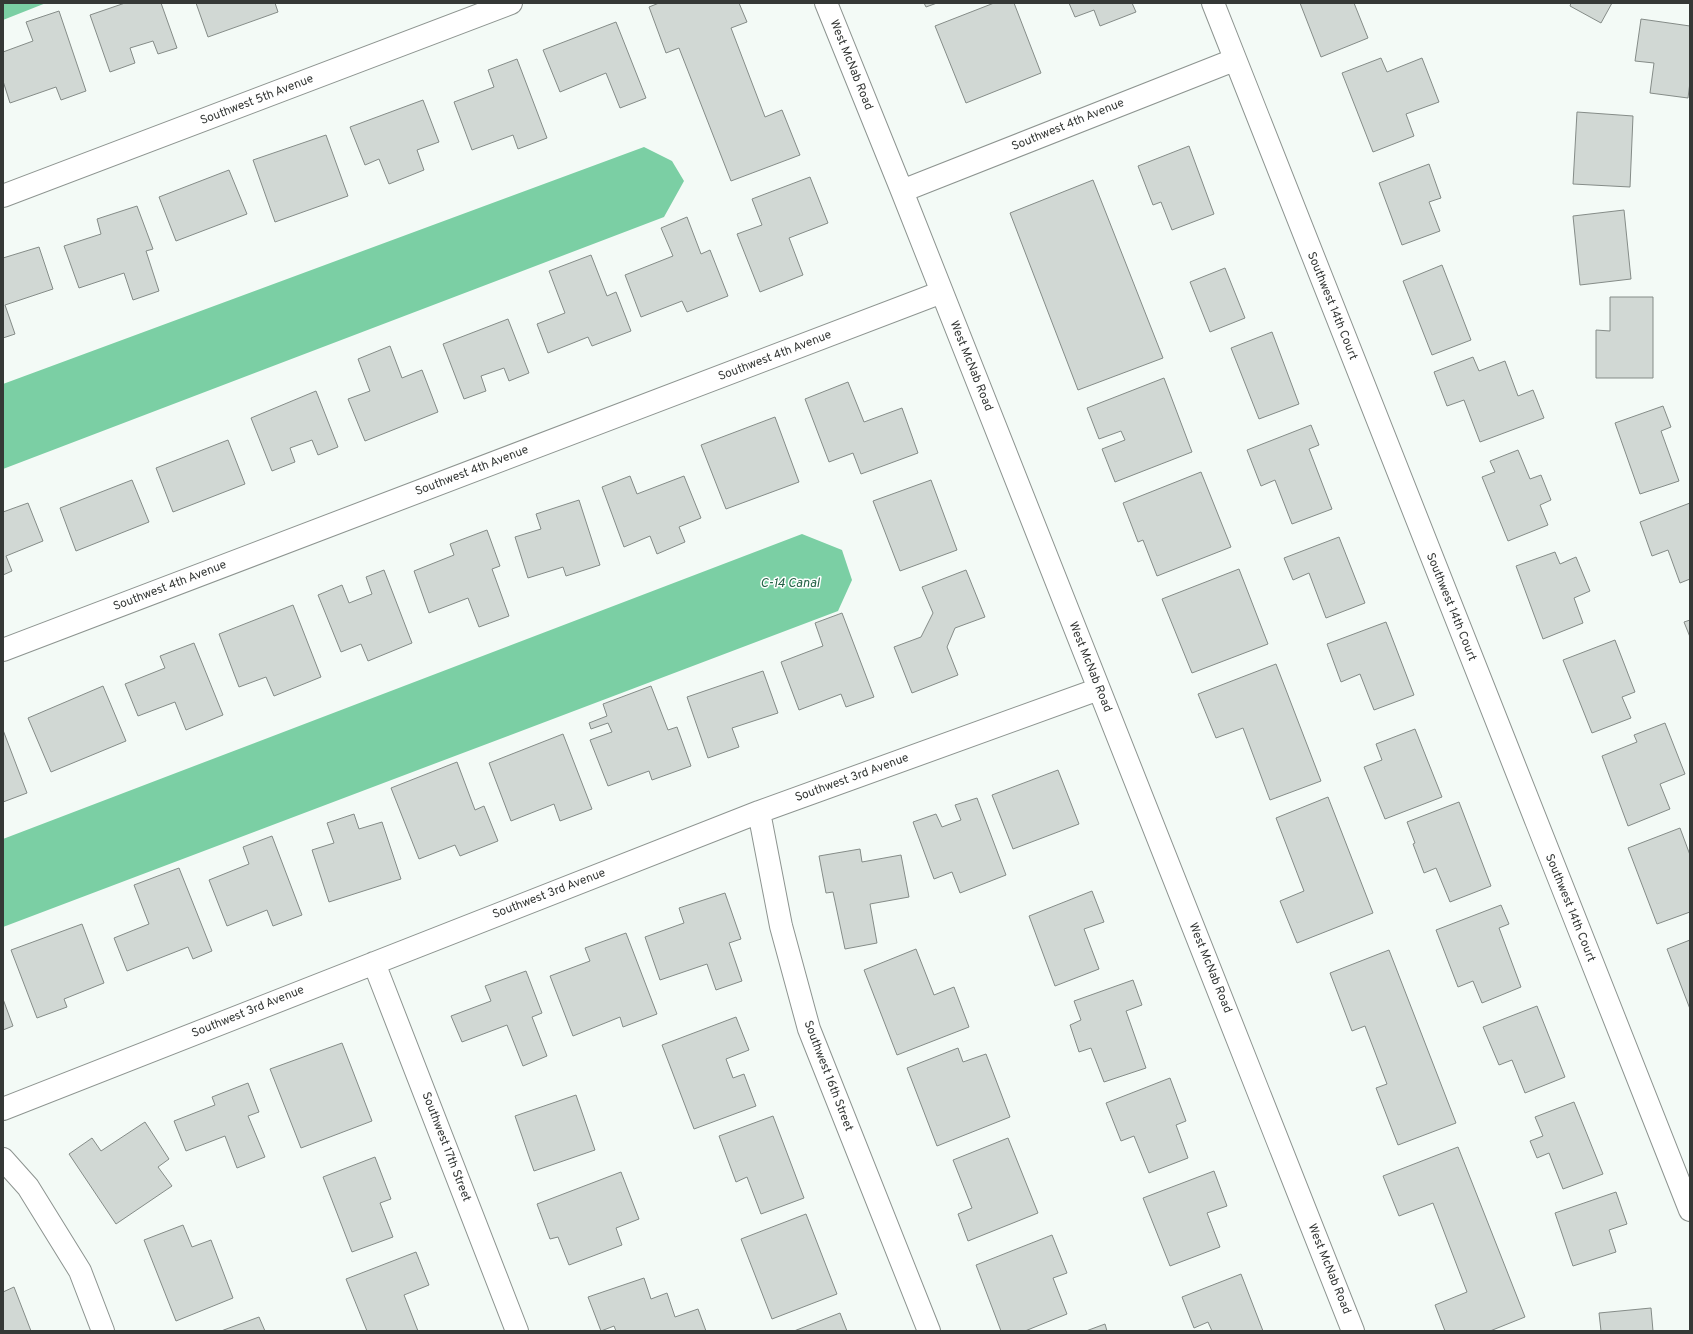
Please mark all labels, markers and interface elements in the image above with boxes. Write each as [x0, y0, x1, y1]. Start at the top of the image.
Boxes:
street label: West McNab Road [826, 17, 876, 113]
street label: Southwest 5th Avenue [198, 71, 316, 129]
street label: Southwest 4th Avenue [1009, 95, 1127, 155]
street label: Southwest 14th Court [1303, 250, 1361, 362]
street label: West McNab Road [946, 318, 996, 414]
street label: Southwest 4th Avenue [716, 327, 834, 385]
street label: Southwest 4th Avenue [413, 442, 531, 500]
street label: Southwest 14th Court [1422, 551, 1480, 663]
street label: Southwest 4th Avenue [111, 557, 229, 615]
water label: C-14 Canal [760, 576, 820, 592]
street label: West McNab Road [1065, 619, 1115, 715]
street label: Southwest 3rd Avenue [793, 750, 911, 806]
street label: Southwest 14th Court [1541, 852, 1599, 964]
street label: Southwest 3rd Avenue [490, 865, 608, 923]
street label: West McNab Road [1185, 920, 1235, 1016]
street label: Southwest 3rd Avenue [189, 982, 307, 1042]
street label: Southwest 16th Street [799, 1018, 857, 1134]
street label: Southwest 17th Street [418, 1090, 474, 1204]
street label: West McNab Road [1304, 1221, 1354, 1317]

